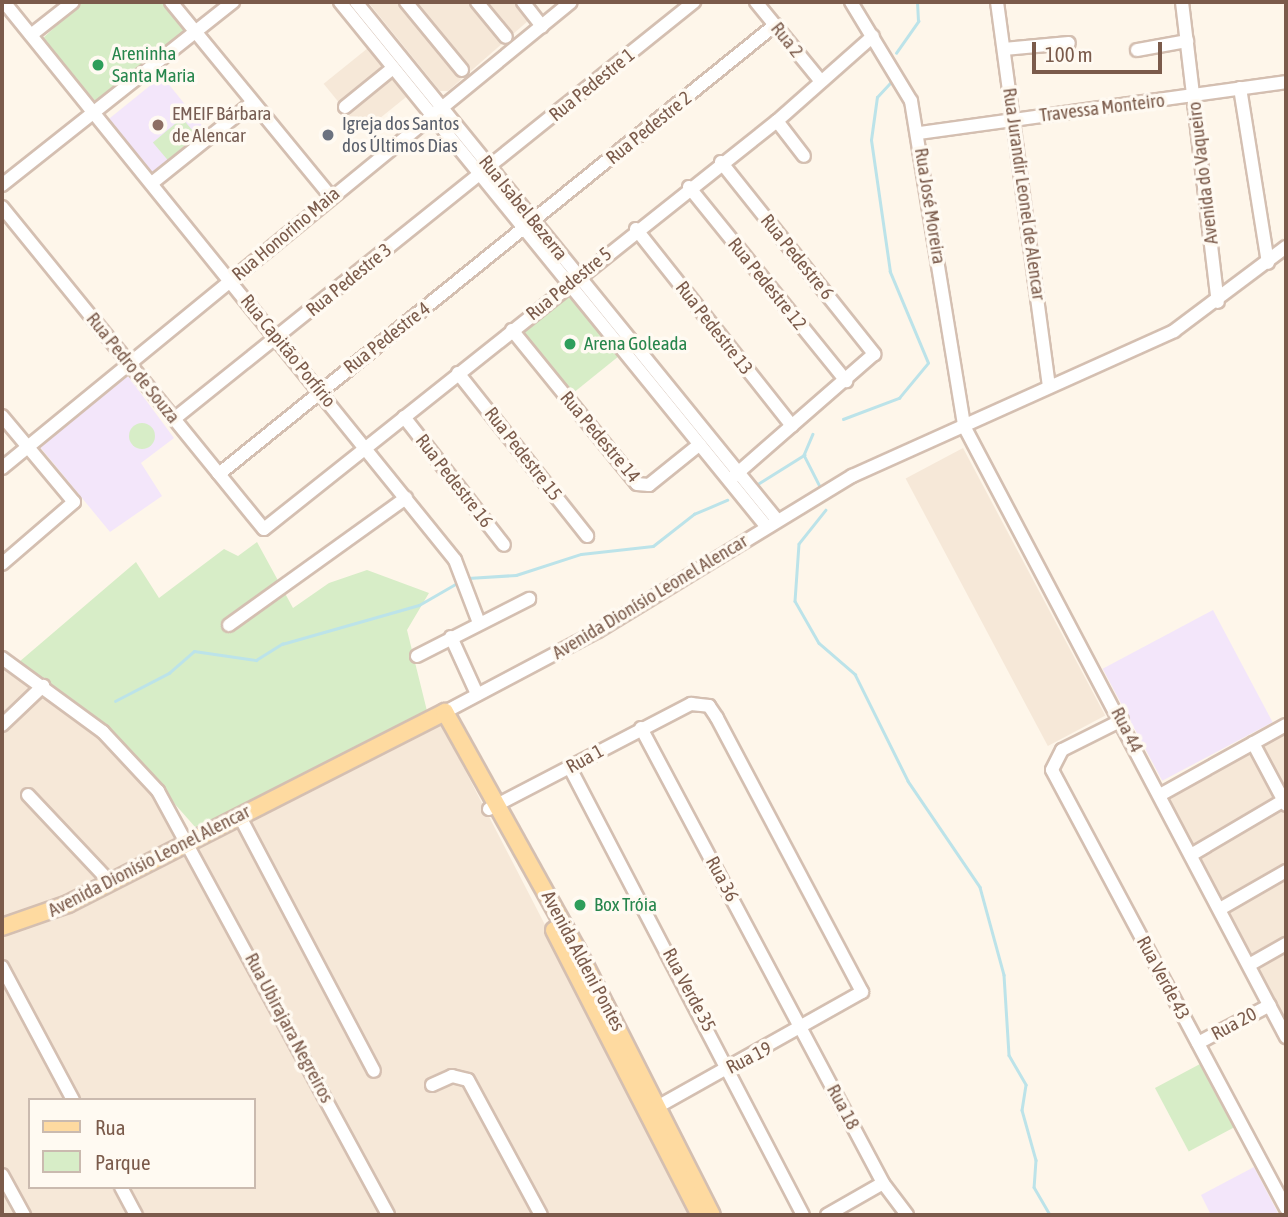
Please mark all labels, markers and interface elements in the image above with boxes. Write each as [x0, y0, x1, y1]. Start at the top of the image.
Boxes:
street label: Rua 2 [766, 18, 808, 62]
scale bar [1036, 28, 1166, 72]
text: 100 m [1045, 42, 1093, 66]
place label: Areninha Santa Maria [112, 43, 195, 87]
street label: Rua Pedestre 1 [545, 44, 639, 126]
marker: Areninha Santa Maria [90, 57, 106, 73]
street label: Rua Jurandir Leonel de Alencar [998, 86, 1050, 302]
street label: Rua Pedestre 2 [602, 87, 696, 169]
street label: Travessa Monteiro [1038, 89, 1166, 127]
street label: Avenida do Vaqueiro [1183, 100, 1223, 246]
place label: EMEIF Bárbara de Alencar [172, 103, 271, 147]
place label: Igreja dos Santos dos Últimos Dias [342, 113, 459, 157]
marker: EMEIF Bárbara de Alencar [150, 117, 166, 133]
marker: Igreja dos Santos dos Últimos Dias [320, 127, 336, 143]
street label: Rua José Moreira [910, 146, 950, 266]
street label: Rua Isabel Bezerra [474, 151, 572, 265]
street label: Rua Honorino Maia [227, 182, 345, 286]
street label: Rua Pedestre 6 [756, 210, 838, 304]
street label: Rua Pedestre 12 [723, 233, 811, 335]
street label: Rua Pedestre 3 [302, 239, 396, 321]
street label: Rua Pedestre 5 [522, 243, 616, 325]
street label: Rua Pedestre 13 [670, 277, 758, 379]
street label: Rua Capitão Porfírio [235, 290, 341, 412]
street label: Rua Pedestre 4 [339, 297, 435, 379]
street label: Rua Pedro de Souza [81, 308, 185, 428]
place label: Arena Goleada [584, 333, 687, 355]
marker: Arena Goleada [562, 336, 578, 352]
street label: Rua Pedestre 14 [555, 387, 645, 487]
street label: Rua Pedestre 15 [479, 403, 567, 505]
street label: Rua Pedestre 16 [410, 430, 498, 532]
street label: Avenida Dionísio Leonel Alencar [548, 530, 752, 664]
street label: Rua 44 [1106, 703, 1148, 757]
street label: Rua 1 [562, 740, 608, 778]
street label: Avenida Dionísio Leonel Alencar [44, 800, 254, 922]
street label: Rua 36 [701, 852, 743, 906]
street label: Avenida Aldeni Pontes [536, 887, 630, 1035]
place label: Box Tróia [594, 894, 657, 916]
marker: Box Tróia [572, 897, 588, 913]
street label: Rua Verde 43 [1132, 932, 1194, 1024]
street label: Rua Verde 35 [658, 944, 720, 1036]
street label: Rua Ubirajara Negreiros [240, 949, 338, 1107]
street label: Rua 20 [1207, 1003, 1261, 1045]
street label: Rua 19 [722, 1037, 776, 1079]
street label: Rua 18 [822, 1080, 864, 1134]
legend [28, 1098, 256, 1189]
text: Rua [95, 1115, 125, 1139]
text: Parque [95, 1150, 150, 1174]

